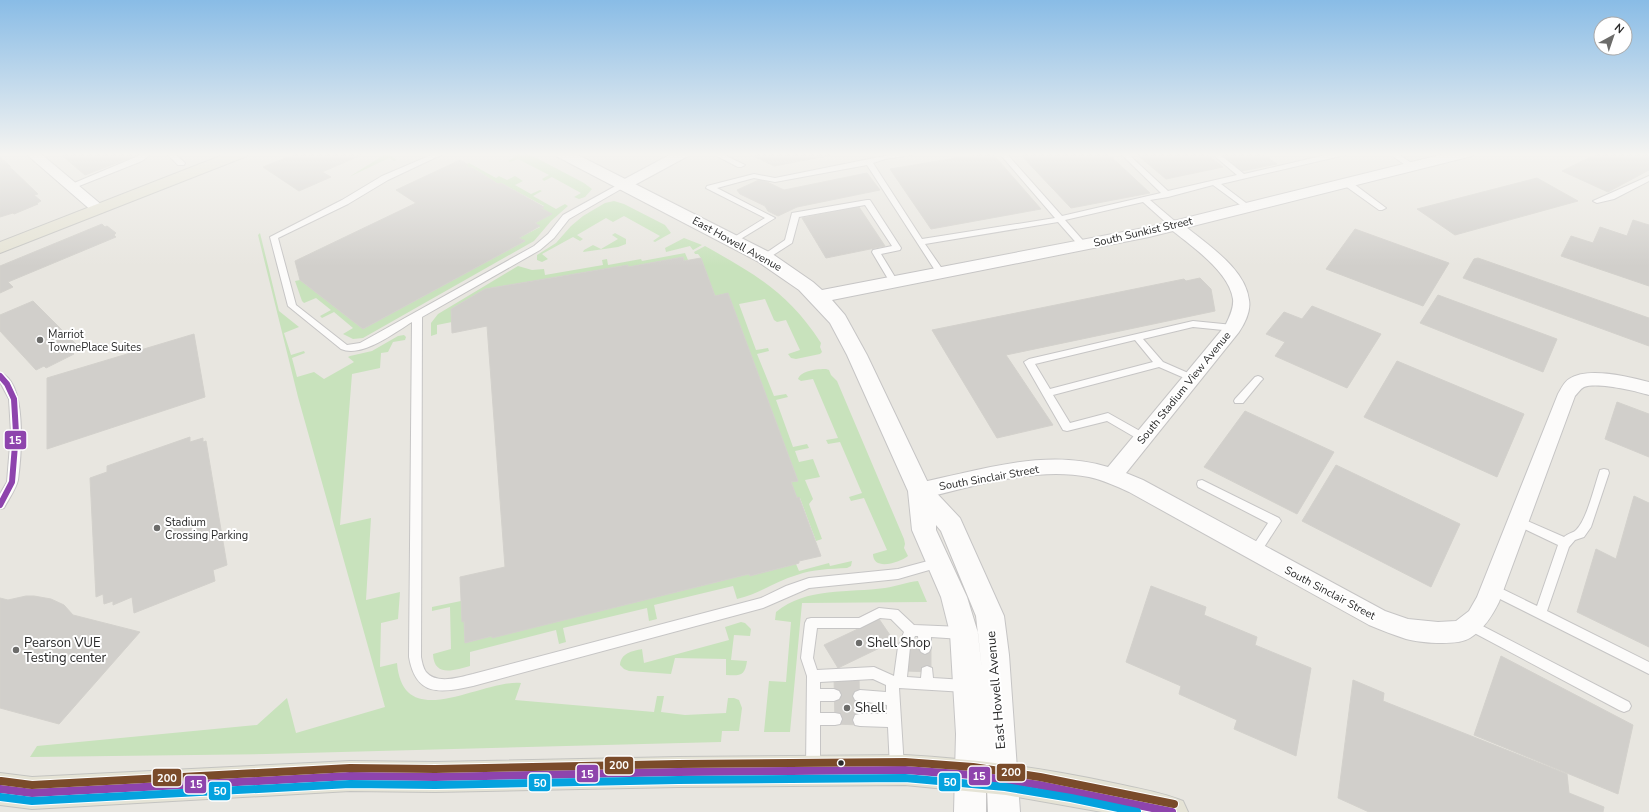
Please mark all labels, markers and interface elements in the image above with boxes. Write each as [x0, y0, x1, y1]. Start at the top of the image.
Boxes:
north arrow [1593, 16, 1633, 56]
text: N [1611, 20, 1627, 37]
street label: East Howell Avenue [690, 213, 785, 275]
street label: South Sunkist Street [1092, 213, 1194, 251]
place label: Marriot TownePlace Suites [48, 327, 141, 355]
street label: South Stadium View Avenue [1134, 328, 1234, 448]
marker: Marriot TownePlace Suites [35, 335, 45, 345]
line badge: 15 [4, 430, 27, 450]
text: 15 [8, 433, 22, 448]
street label: South Sinclair Street [938, 462, 1040, 494]
place label: Stadium Crossing Parking [165, 515, 248, 543]
marker: Stadium Crossing Parking [152, 523, 162, 533]
street label: South Sinclair Street [1282, 563, 1378, 623]
street label: East Howell Avenue [982, 630, 1010, 750]
place label: Pearson VUE Testing center [24, 634, 106, 667]
place label: Shell Shop [867, 634, 931, 652]
marker: Shell Shop [854, 638, 864, 648]
marker: Pearson VUE Testing center [11, 645, 21, 655]
place label: Shell [855, 699, 885, 717]
marker: Shell [842, 703, 852, 713]
line badge: 200 [604, 756, 634, 775]
text: 200 [609, 758, 629, 773]
unlabelled marker [836, 758, 846, 768]
line badge: 200 [996, 763, 1026, 782]
line badge: 15 [576, 764, 599, 783]
text: 200 [1001, 765, 1021, 780]
line badge: 15 [968, 766, 991, 786]
text: 15 [580, 767, 594, 782]
line badge: 200 [152, 768, 182, 787]
text: 15 [972, 769, 986, 784]
text: 200 [157, 771, 177, 786]
line badge: 50 [938, 772, 961, 792]
line badge: 50 [528, 773, 551, 792]
line badge: 15 [184, 775, 207, 794]
text: 50 [943, 775, 957, 790]
text: 50 [533, 776, 547, 791]
text: 15 [189, 777, 203, 792]
line badge: 50 [208, 781, 231, 801]
text: 50 [213, 784, 227, 799]

